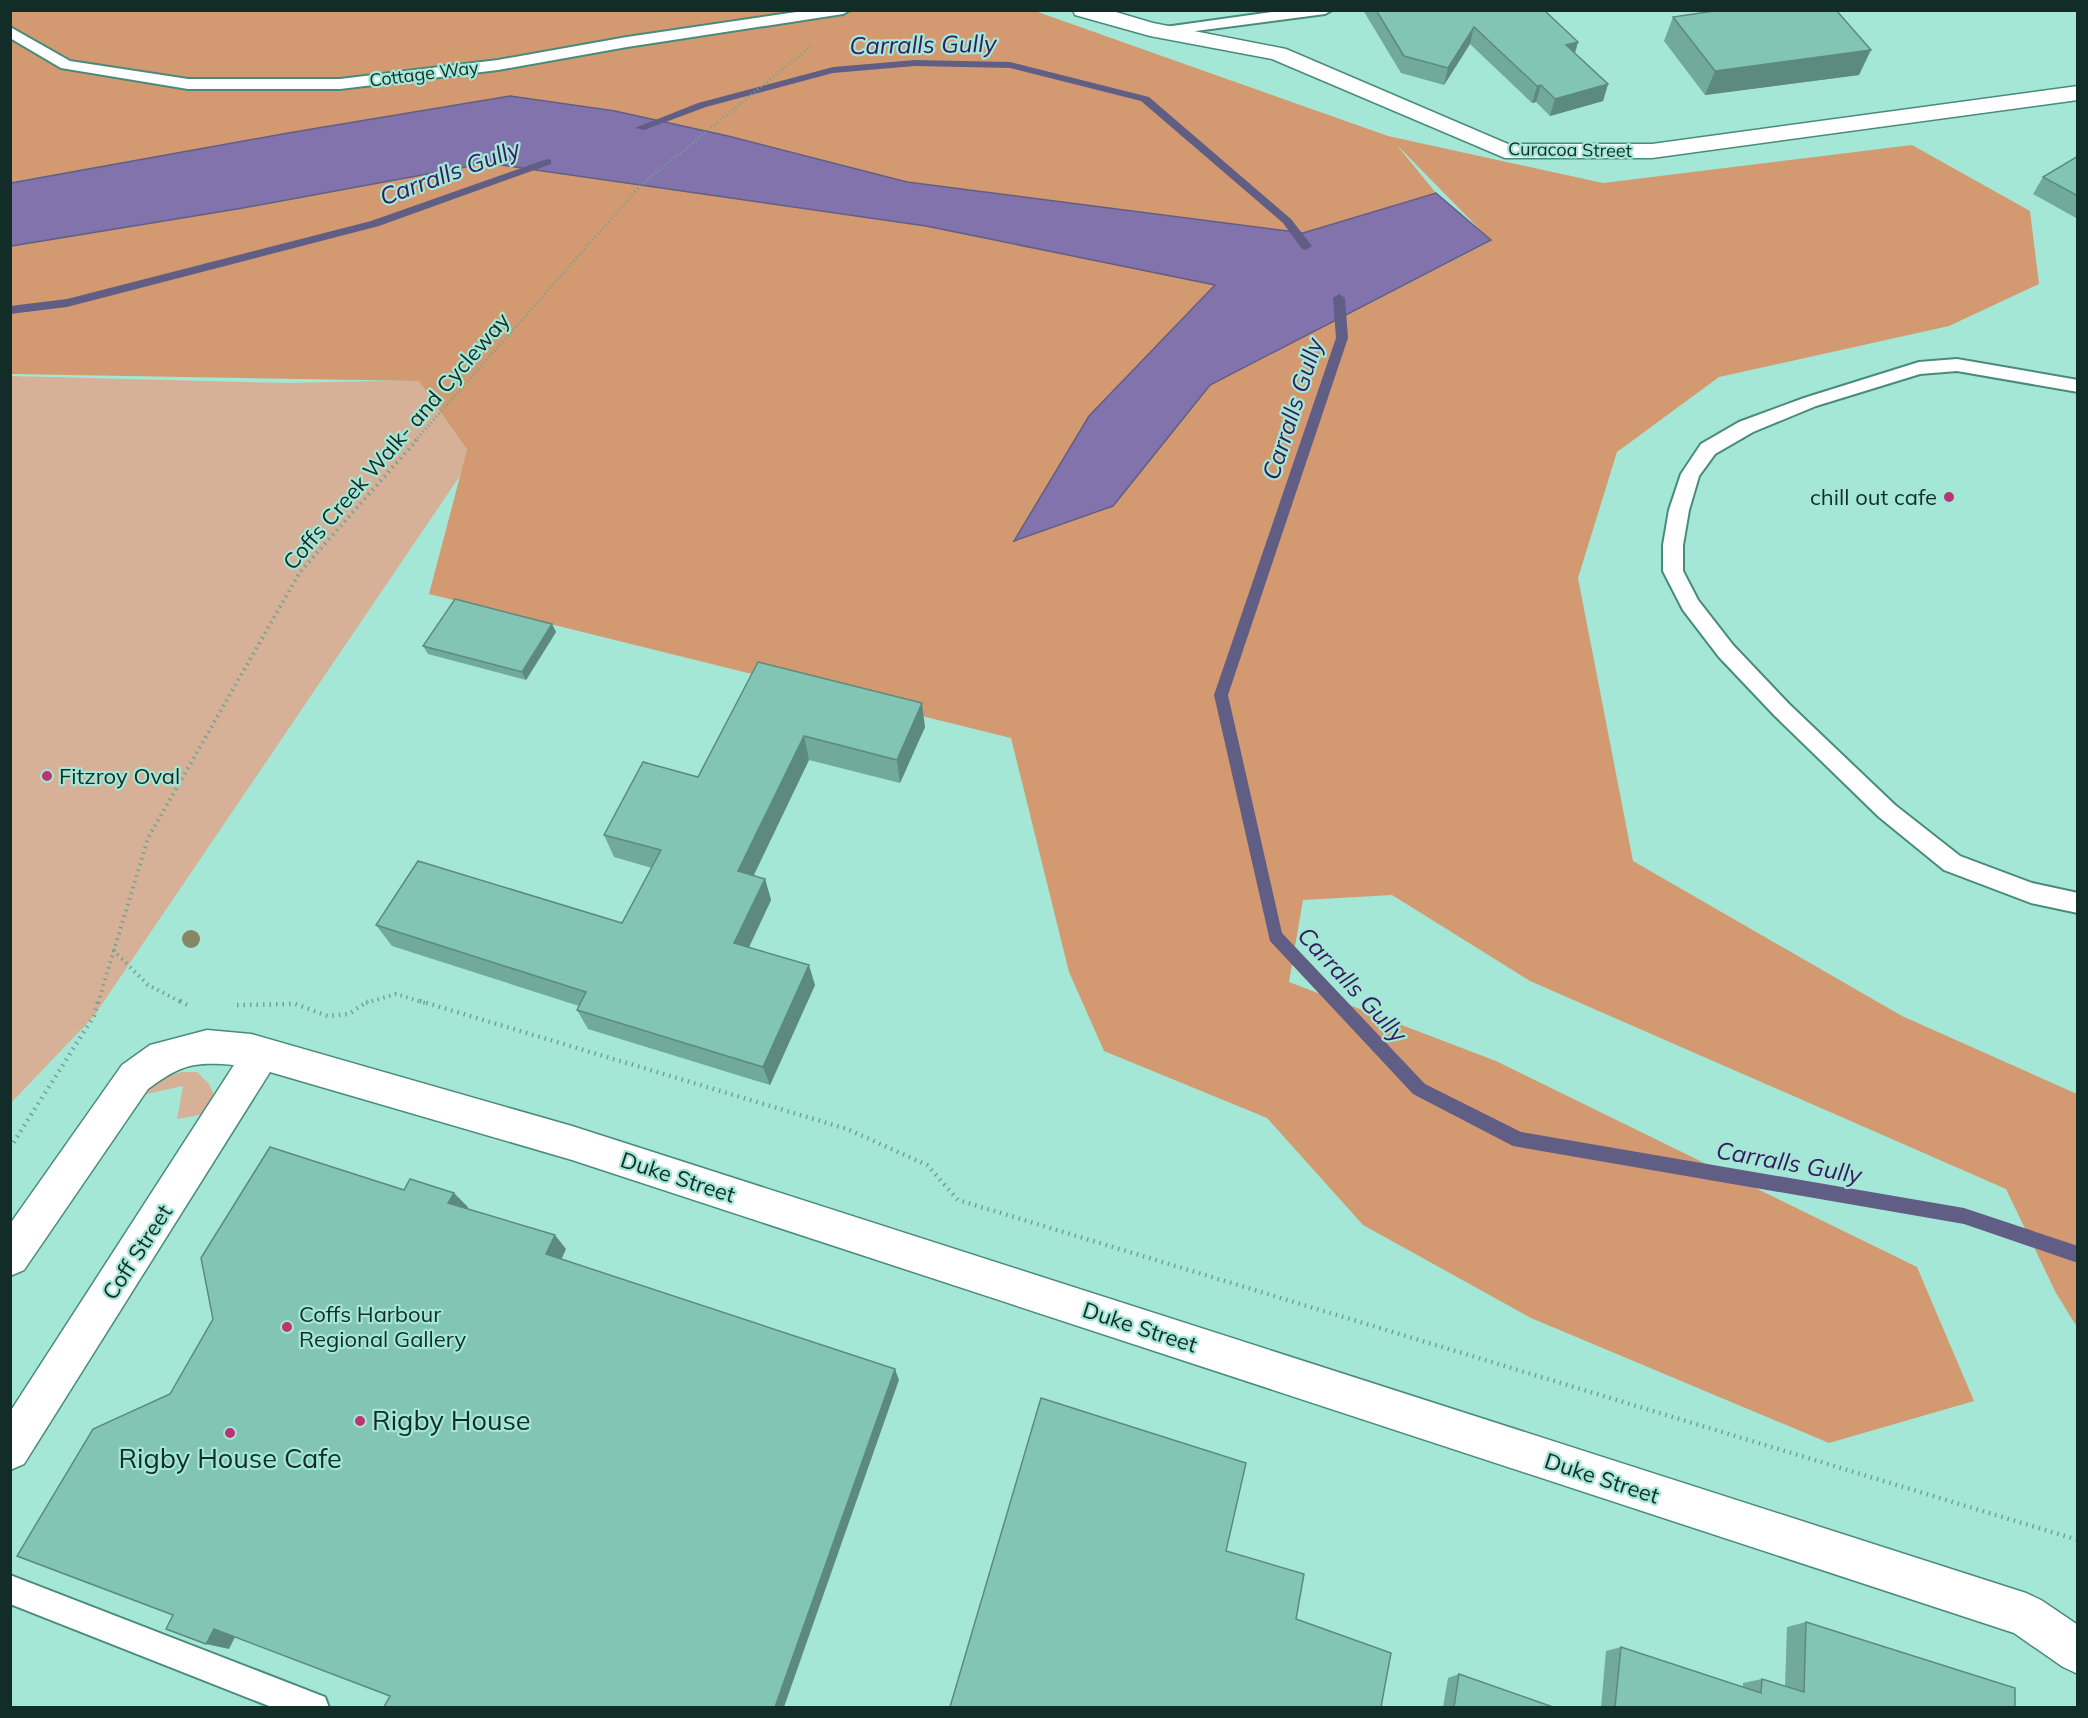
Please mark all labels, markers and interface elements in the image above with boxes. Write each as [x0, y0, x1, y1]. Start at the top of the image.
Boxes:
water label: Carralls Gully [849, 28, 998, 60]
street label: Cottage Way [368, 55, 480, 92]
water label: Carralls Gully [375, 132, 525, 211]
street label: Curacoa Street [1508, 137, 1632, 162]
street label: Coffs Creek Walk- and Cycleway [277, 306, 516, 575]
water label: Carralls Gully [1255, 333, 1329, 483]
place label: chill out cafe [1810, 483, 1937, 511]
marker: chill out cafe [1942, 490, 1956, 504]
place label: Fitzroy Oval [59, 762, 180, 790]
marker: Fitzroy Oval [40, 769, 54, 783]
water label: Carralls Gully [1292, 920, 1415, 1049]
water label: Carralls Gully [1714, 1134, 1866, 1190]
street label: Duke Street [617, 1145, 739, 1209]
street label: Coff Street [96, 1199, 178, 1305]
street label: Duke Street [1079, 1295, 1201, 1359]
place label: Coffs Harbour Regional Gallery [299, 1300, 466, 1353]
marker: Coffs Harbour Regional Gallery [280, 1320, 294, 1334]
place label: Rigby House [372, 1403, 531, 1437]
marker: Rigby House [353, 1414, 367, 1428]
marker: Rigby House Cafe [223, 1426, 237, 1440]
place label: Rigby House Cafe [118, 1441, 342, 1475]
street label: Duke Street [1541, 1446, 1663, 1510]

